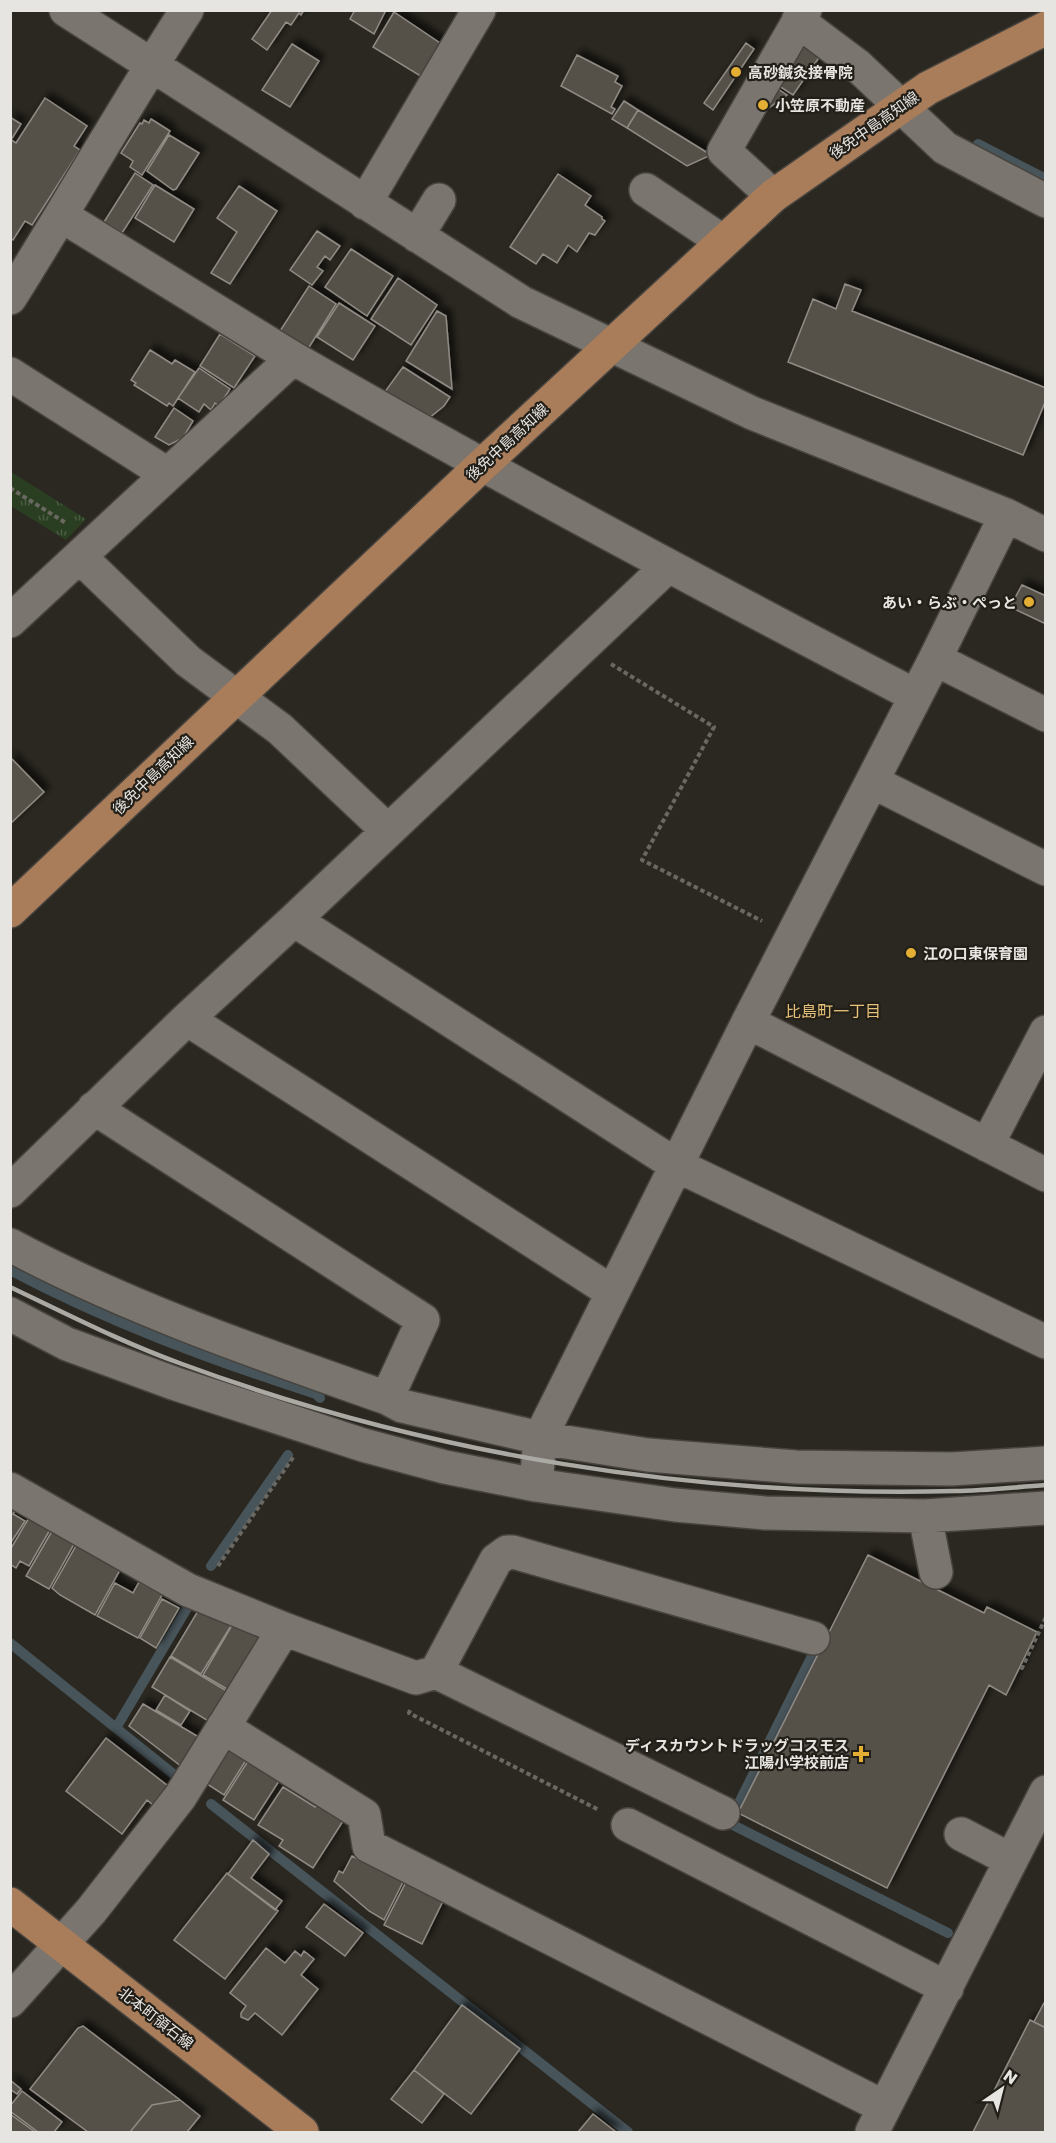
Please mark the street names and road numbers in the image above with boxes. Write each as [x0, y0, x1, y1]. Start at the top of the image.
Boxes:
street label: 後免中島高知線 [825, 86, 923, 164]
street label: 後免中島高知線 [461, 399, 553, 485]
street label: 後免中島高知線 [108, 731, 198, 819]
street label: 北本町領石線 [114, 1982, 198, 2054]

